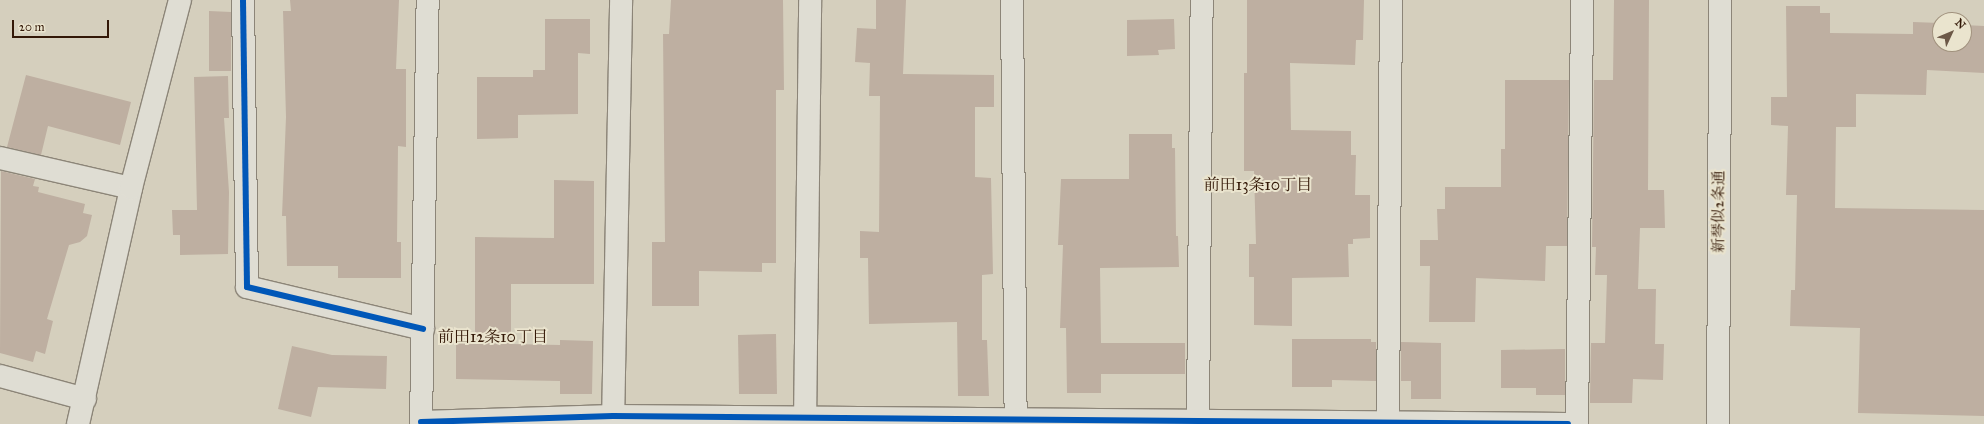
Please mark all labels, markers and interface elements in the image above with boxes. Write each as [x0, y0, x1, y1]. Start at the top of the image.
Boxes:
scale bar [14, 12, 111, 38]
north arrow [1932, 12, 1972, 52]
text: N [1952, 16, 1968, 32]
text: 20 m [19, 20, 45, 34]
street label: 新琴似2条通 [1710, 171, 1728, 253]
district label: 前田13条10丁目 [1204, 175, 1312, 195]
district label: 前田12条10丁目 [438, 327, 548, 347]

